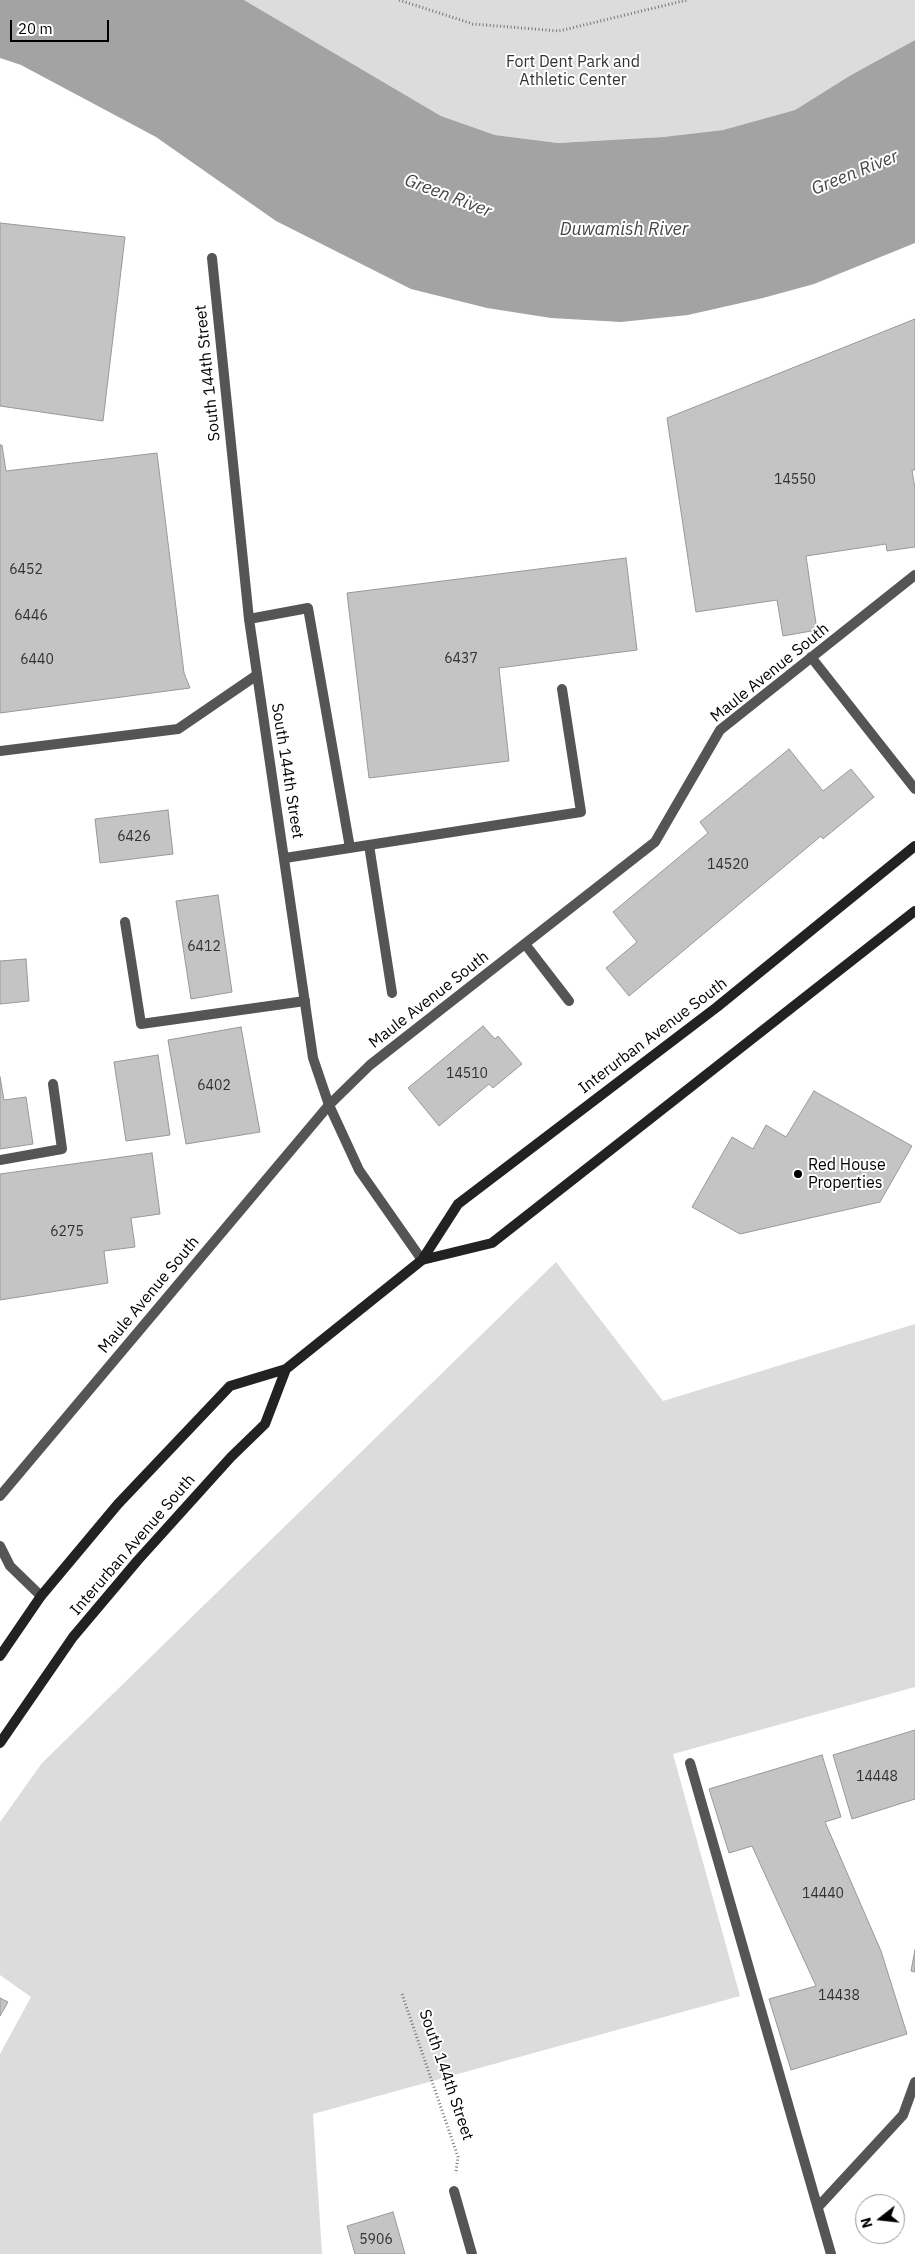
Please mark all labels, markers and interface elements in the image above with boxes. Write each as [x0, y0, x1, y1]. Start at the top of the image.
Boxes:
scale bar [12, 10, 111, 42]
text: 20 m [18, 19, 53, 38]
park label: Fort Dent Park and Athletic Center [506, 52, 640, 90]
water label: Green River [809, 146, 901, 200]
water label: Green River [401, 170, 495, 222]
water label: Duwamish River [560, 219, 688, 241]
street label: South 144th Street [191, 304, 225, 442]
house number: 14550 [774, 472, 816, 488]
house number: 6452 [9, 562, 43, 578]
house number: 6446 [14, 608, 48, 624]
street label: Maule Avenue South [707, 619, 833, 727]
house number: 6437 [444, 651, 478, 667]
house number: 6440 [20, 652, 54, 668]
street label: South 144th Street [267, 702, 307, 840]
house number: 6426 [117, 829, 151, 845]
house number: 14520 [707, 857, 749, 873]
house number: 6412 [187, 939, 221, 955]
street label: Maule Avenue South [365, 947, 493, 1053]
street label: Interurban Avenue South [575, 974, 731, 1098]
house number: 14510 [446, 1066, 488, 1082]
house number: 6402 [197, 1078, 231, 1094]
place label: Red House Properties [808, 1155, 886, 1193]
marker: Red House Properties [792, 1168, 804, 1180]
house number: 6275 [50, 1224, 84, 1240]
street label: Maule Avenue South [94, 1233, 204, 1357]
street label: Interurban Avenue South [67, 1471, 199, 1619]
house number: 14448 [856, 1769, 898, 1785]
house number: 14440 [802, 1886, 844, 1902]
house number: 14438 [818, 1988, 860, 2004]
street label: South 144th Street [415, 2007, 477, 2143]
north arrow [855, 2194, 905, 2244]
text: N [856, 2216, 877, 2230]
house number: 5906 [359, 2232, 393, 2248]

